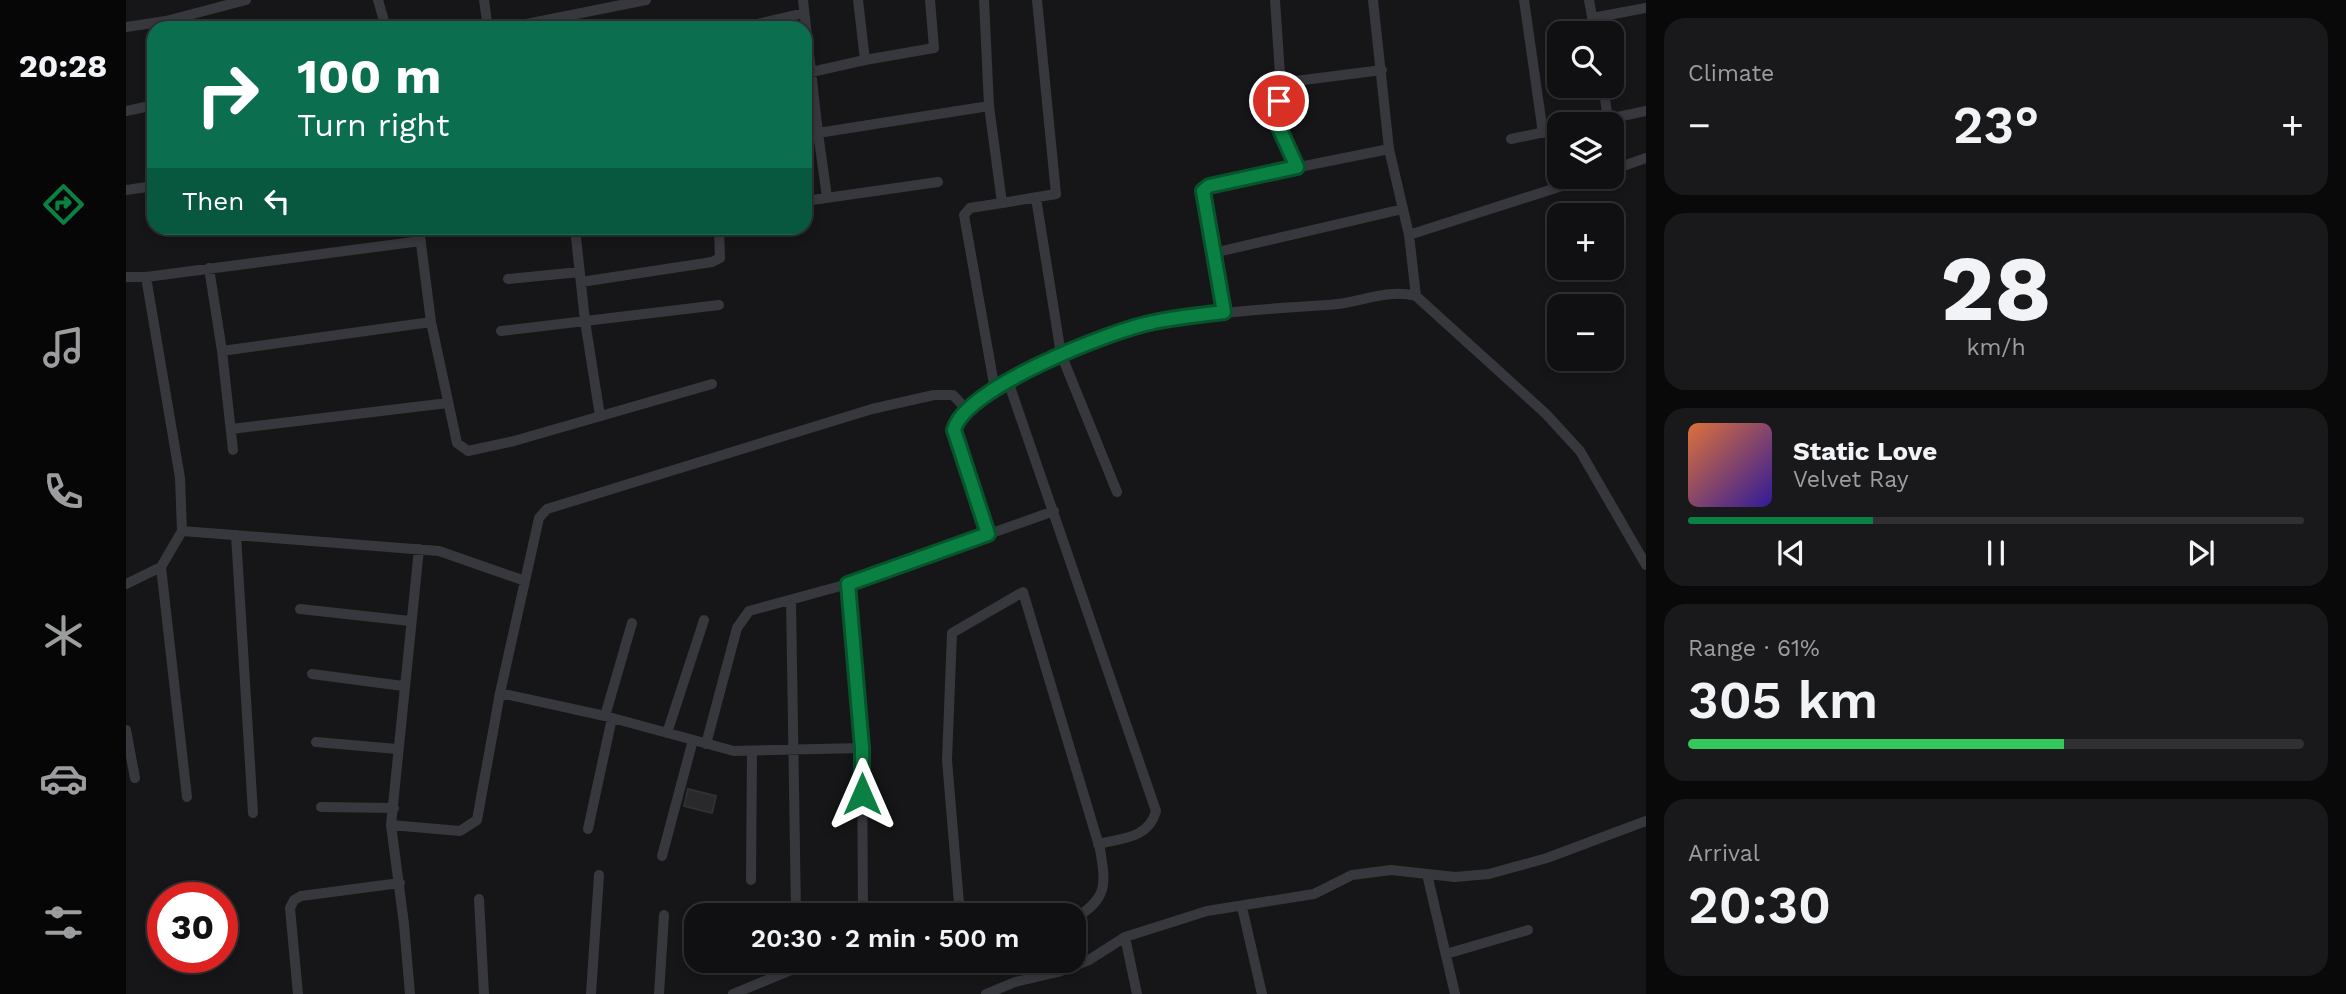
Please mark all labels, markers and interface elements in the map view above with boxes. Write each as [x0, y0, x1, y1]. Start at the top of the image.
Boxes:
map controls [1547, 21, 1624, 371]
button: search [1547, 21, 1624, 98]
text: 20:28 [19, 47, 107, 85]
text: 100 m [297, 47, 441, 105]
icon: right [182, 49, 273, 140]
text: Climate [1688, 60, 1774, 87]
pin [1249, 71, 1309, 131]
icon: arrive [1260, 82, 1298, 120]
text: 23° [1953, 95, 2039, 156]
text: − [1688, 103, 1711, 147]
text: + [2281, 103, 2304, 147]
text: Turn right [297, 106, 449, 144]
button: layers [1547, 112, 1624, 189]
icon: directions [39, 180, 88, 229]
icon: left [258, 182, 296, 220]
text: Then [182, 186, 244, 216]
button: + [1547, 203, 1624, 280]
text: 28 [1940, 235, 2052, 342]
button: − [1547, 294, 1624, 371]
icon: music [39, 323, 88, 372]
text: km/h [1966, 334, 2026, 361]
text: Static Love [1793, 436, 1937, 466]
text: Velvet Ray [1793, 466, 1909, 493]
icon: phone [39, 467, 88, 516]
icon: previous [1772, 534, 1810, 572]
icon: pause [1977, 534, 2015, 572]
icon: next [2182, 534, 2220, 572]
icon: climate [39, 611, 88, 660]
text: Range · 61% [1688, 635, 1820, 662]
text: 305 km [1688, 670, 1878, 731]
icon: car [39, 754, 88, 803]
position arrow [825, 757, 899, 831]
text: Arrival [1688, 840, 1760, 867]
text: 20:30 [1688, 875, 1831, 936]
speed limit sign: 30 [147, 882, 238, 973]
icon: filters [39, 898, 88, 947]
text: 20:30 · 2 min · 500 m [751, 923, 1019, 953]

